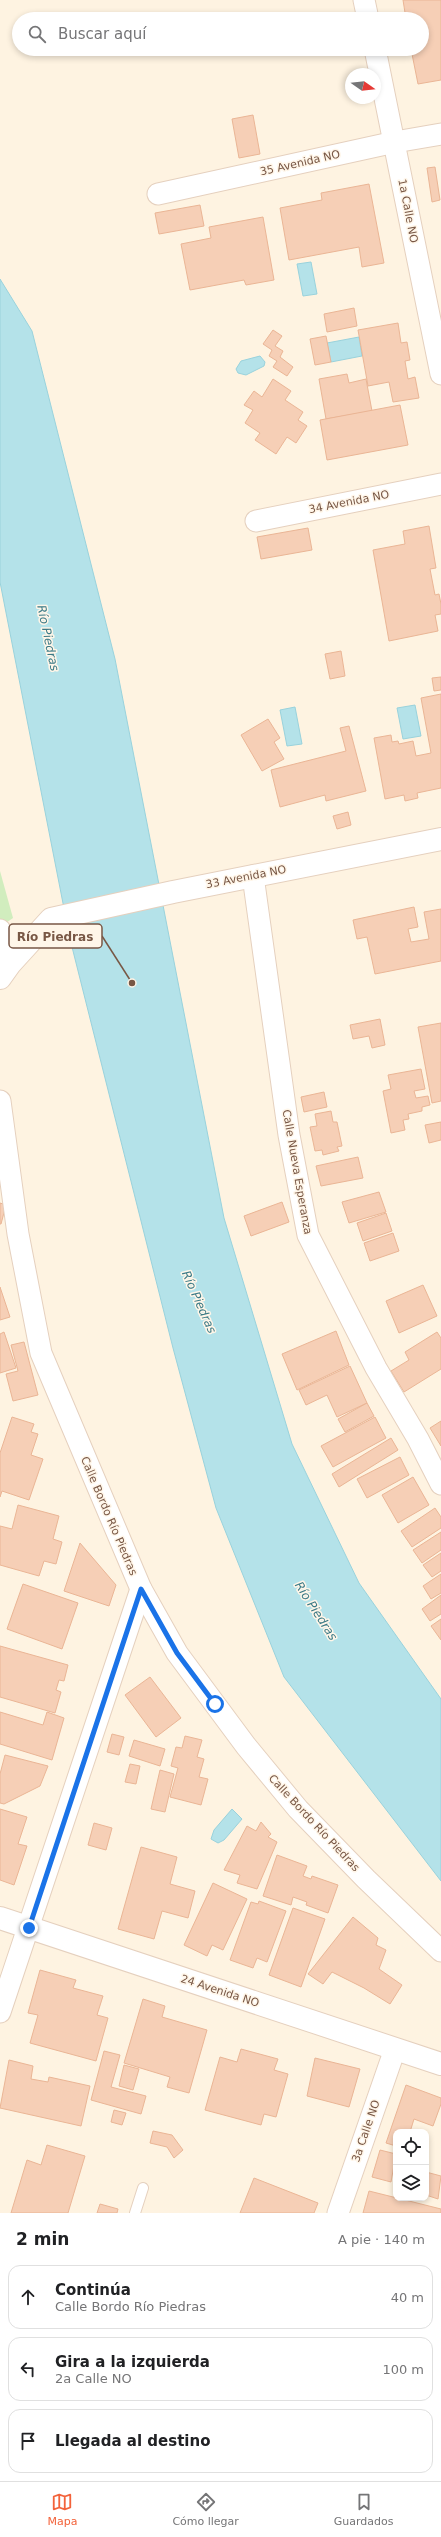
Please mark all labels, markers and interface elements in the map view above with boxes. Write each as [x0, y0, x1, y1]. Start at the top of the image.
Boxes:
search box [12, 12, 429, 56]
icon: search [26, 23, 48, 45]
text: Buscar aquí [58, 25, 146, 43]
north arrow [345, 68, 381, 104]
street label: 35 Avenida NO [259, 147, 342, 179]
street label: 1a Calle NO [395, 178, 421, 244]
street label: 34 Avenida NO [308, 488, 391, 516]
water label: Río Piedras [34, 604, 62, 672]
street label: 33 Avenida NO [205, 863, 288, 891]
callout: Río Piedras [9, 924, 102, 948]
text: Río Piedras [17, 930, 93, 944]
street label: Calle Nueva Esperanza [280, 1108, 314, 1236]
water label: Río Piedras [179, 1269, 219, 1335]
street label: Calle Bordo Río Piedras [78, 1455, 140, 1578]
water label: Río Piedras [292, 1579, 340, 1643]
route start [206, 1695, 224, 1713]
street label: Calle Bordo Río Piedras [266, 1772, 362, 1874]
route end [20, 1919, 38, 1937]
street label: 24 Avenida NO [179, 1972, 261, 2010]
street label: 3a Calle NO [349, 2098, 383, 2164]
map controls [393, 2129, 429, 2201]
button: locate [393, 2129, 429, 2165]
button: layers [393, 2165, 429, 2201]
text: 2 min [16, 2229, 69, 2249]
text: A pie · 140 m [338, 2232, 425, 2247]
text: Continúa [55, 2281, 131, 2299]
icon: ahead [17, 2286, 39, 2308]
text: 40 m [391, 2290, 424, 2305]
text: Calle Bordo Río Piedras [55, 2299, 206, 2314]
text: Gira a la izquierda [55, 2353, 210, 2371]
icon: left [17, 2358, 39, 2380]
text: 100 m [382, 2362, 424, 2377]
text: 2a Calle NO [55, 2371, 132, 2386]
icon: arrive [17, 2430, 39, 2452]
text: Llegada al destino [55, 2432, 210, 2450]
tab: Mapa [47, 2491, 77, 2528]
tab: Cómo llegar [172, 2491, 239, 2528]
tab: Guardados [334, 2491, 394, 2528]

